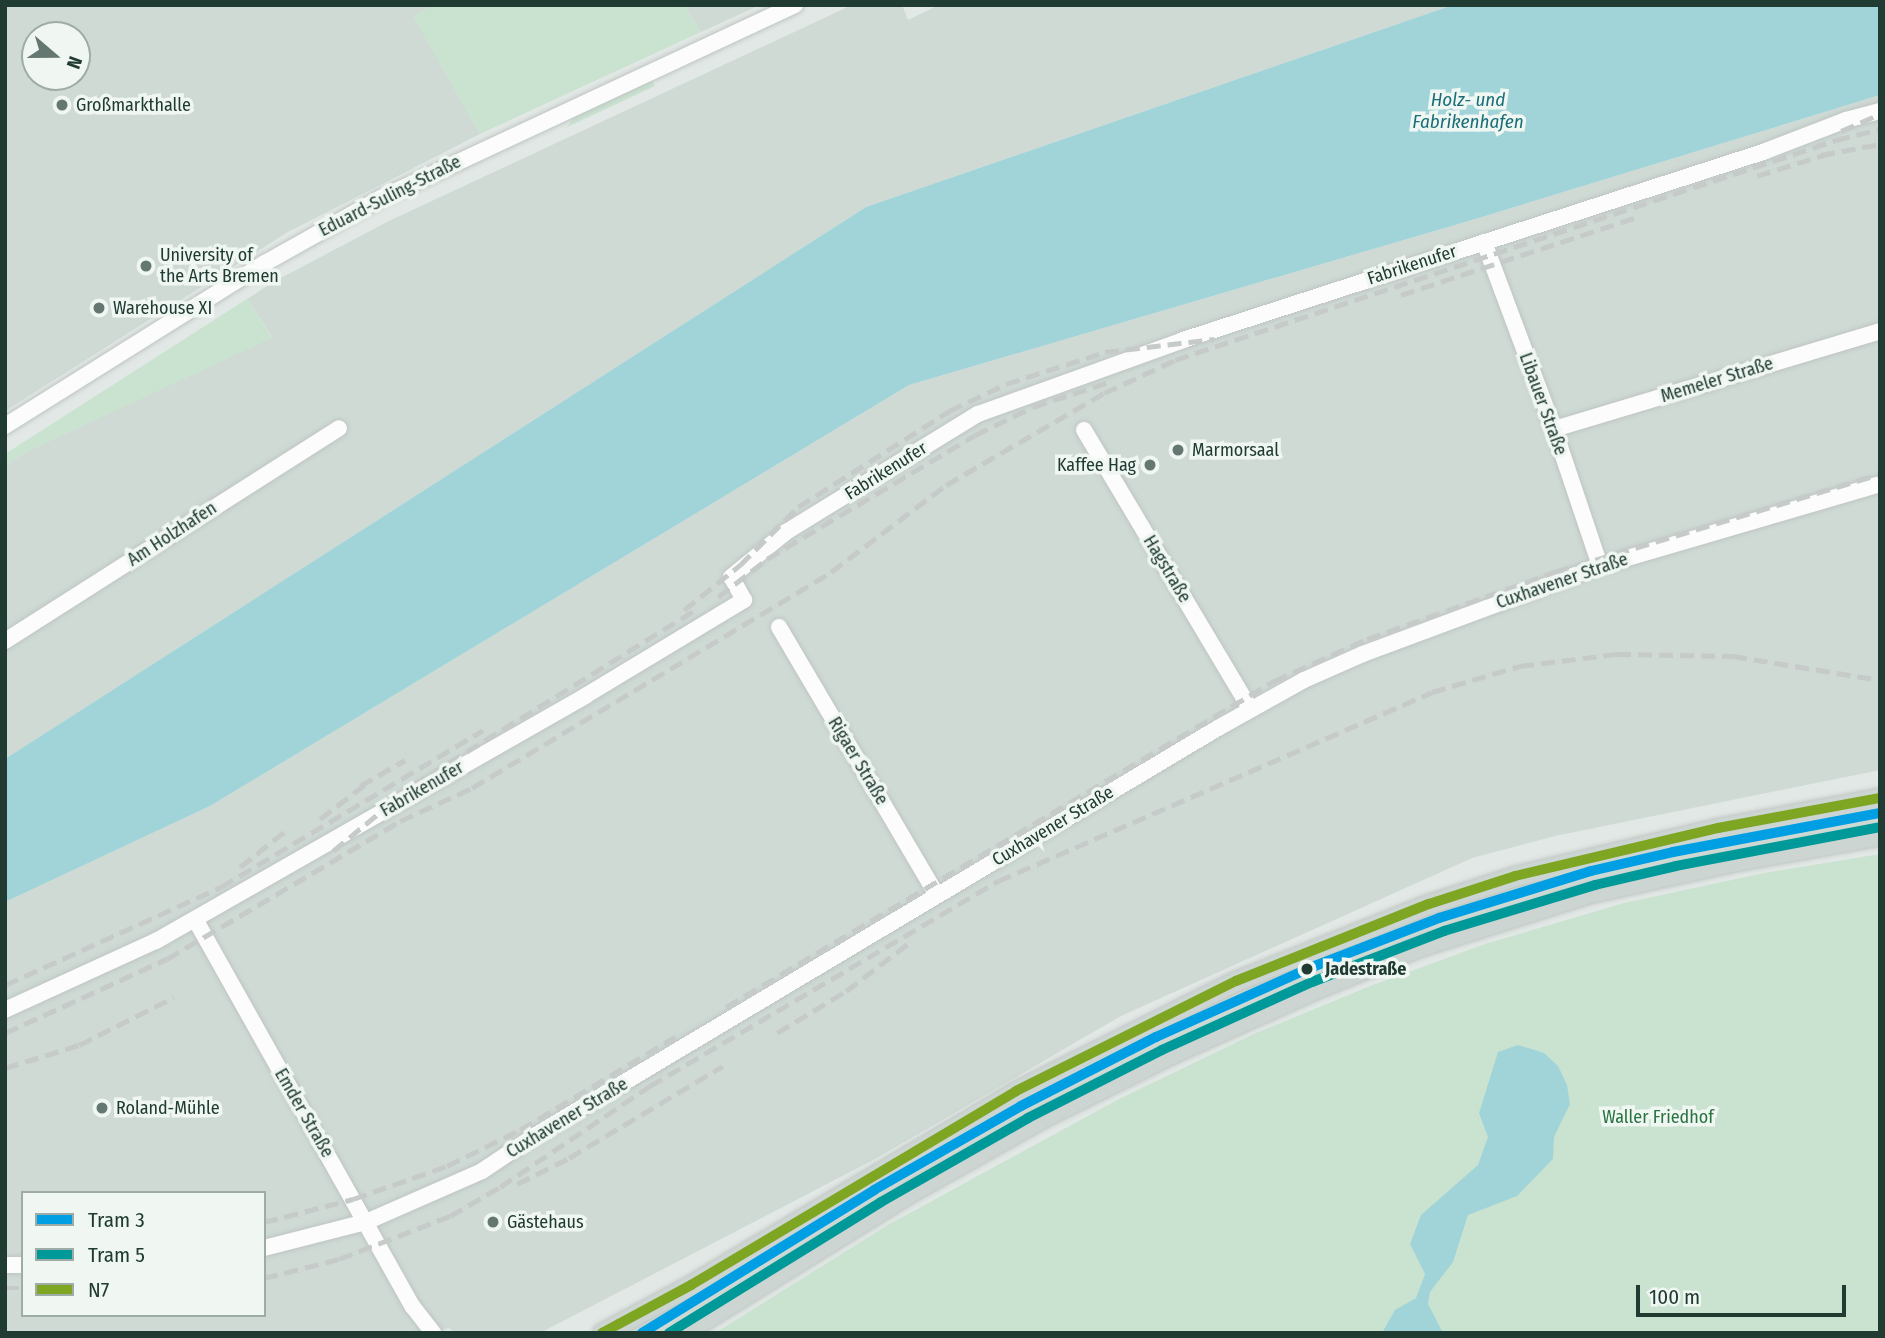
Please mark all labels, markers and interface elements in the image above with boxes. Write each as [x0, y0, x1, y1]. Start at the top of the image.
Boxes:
north arrow [21, 21, 91, 91]
text: N [62, 53, 87, 72]
water label: Holz- und Fabrikenhafen [1412, 89, 1524, 133]
place label: Großmarkthalle [76, 94, 191, 116]
marker: Großmarkthalle [54, 97, 70, 113]
street label: Eduard-Suling-Straße [315, 151, 465, 241]
street label: Fabrikenufer [1365, 240, 1459, 290]
place label: University of the Arts Bremen [160, 245, 279, 288]
marker: University of the Arts Bremen [138, 258, 154, 274]
place label: Warehouse XI [113, 297, 212, 319]
marker: Warehouse XI [91, 300, 107, 316]
street label: Libauer Straße [1514, 350, 1572, 458]
street label: Memeler Straße [1658, 353, 1776, 407]
street label: Fabrikenufer [841, 437, 931, 505]
place label: Marmorsaal [1192, 439, 1279, 461]
marker: Marmorsaal [1170, 442, 1186, 458]
place label: Kaffee Hag [1057, 454, 1136, 476]
marker: Kaffee Hag [1142, 457, 1158, 473]
street label: Am Holzhafen [123, 497, 221, 571]
street label: Hagstraße [1139, 531, 1195, 607]
street label: Cuxhavener Straße [1493, 548, 1631, 614]
street label: Rigaer Straße [823, 713, 893, 809]
street label: Fabrikenufer [377, 757, 467, 821]
street label: Cuxhavener Straße [988, 781, 1118, 871]
marker: Jadestraße [1295, 957, 1319, 981]
place label: Jadestraße [1325, 958, 1406, 980]
street label: Emder Straße [270, 1065, 338, 1161]
street label: Cuxhavener Straße [502, 1073, 632, 1163]
place label: Roland-Mühle [116, 1097, 220, 1119]
marker: Roland-Mühle [94, 1100, 110, 1116]
park label: Waller Friedhof [1602, 1106, 1714, 1128]
legend [21, 1191, 266, 1317]
text: Tram 3 [88, 1207, 145, 1233]
place label: Gästehaus [507, 1211, 584, 1233]
marker: Gästehaus [485, 1214, 501, 1230]
text: Tram 5 [88, 1242, 145, 1268]
scale bar [1640, 1272, 1850, 1316]
text: N7 [88, 1277, 109, 1303]
text: 100 m [1649, 1284, 1700, 1310]

